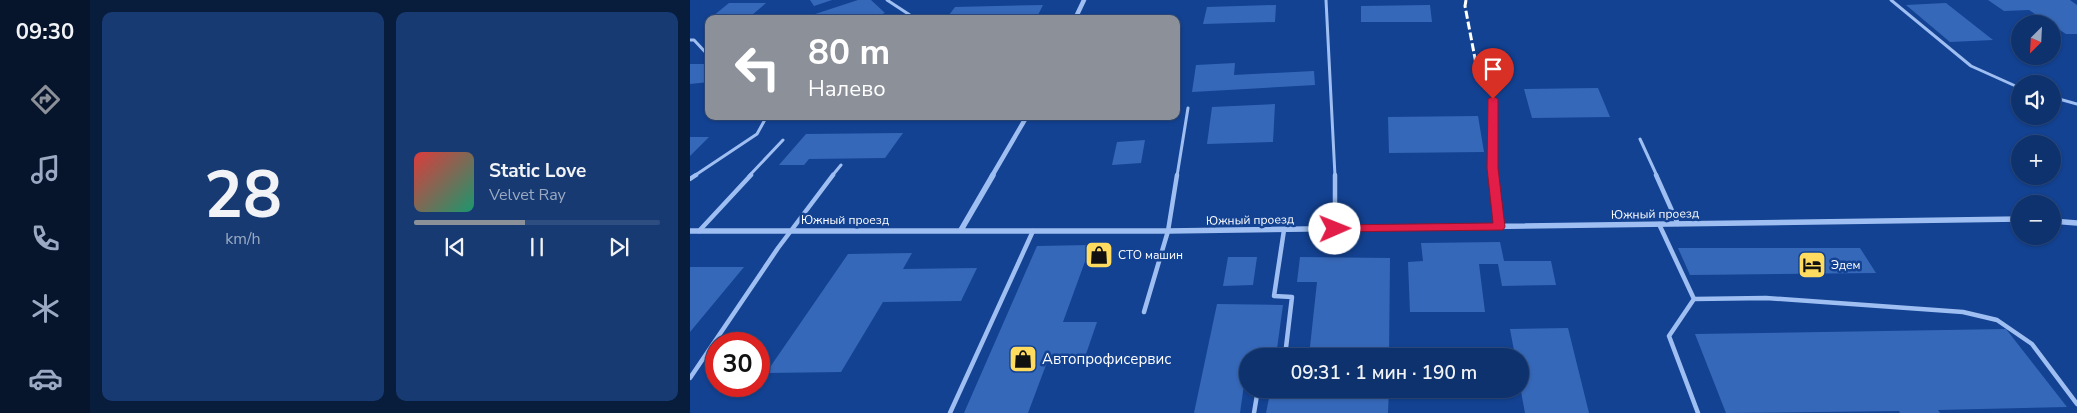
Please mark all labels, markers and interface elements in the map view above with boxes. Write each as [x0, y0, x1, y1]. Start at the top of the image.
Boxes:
north arrow [2011, 15, 2061, 65]
map controls [2011, 15, 2061, 245]
text: 09:30 [16, 17, 74, 47]
text: 80 m [808, 29, 890, 76]
icon: left [725, 35, 790, 100]
pin [1472, 48, 1514, 99]
icon: arrive [1479, 55, 1507, 83]
text: Налево [808, 74, 886, 104]
button: sound [2011, 75, 2061, 125]
icon: directions [28, 82, 63, 117]
button: + [2011, 135, 2061, 185]
text: 28 [204, 151, 282, 240]
icon: music [28, 152, 63, 187]
text: Static Love [489, 158, 586, 184]
text: Velvet Ray [489, 184, 566, 206]
button: − [2011, 195, 2061, 245]
position arrow [1308, 202, 1360, 254]
street label: Южный проезд [1611, 205, 1699, 223]
street label: Южный проезд [1206, 211, 1294, 229]
street label: Южный проезд [801, 212, 889, 228]
icon: phone [28, 221, 63, 256]
text: km/h [225, 228, 261, 250]
icon: previous [441, 233, 469, 261]
icon: pause [523, 233, 551, 261]
icon: next [605, 233, 633, 261]
shop icon: СТО машин [1084, 240, 1114, 270]
place label: СТО машин [1118, 247, 1183, 263]
hotel icon: Эдем [1797, 250, 1827, 280]
place label: Эдем [1831, 257, 1860, 273]
icon: climate [28, 291, 63, 326]
speed limit sign: 30 [705, 332, 770, 397]
shop icon: Автопрофисервис [1008, 344, 1038, 374]
place label: Автопрофисервис [1042, 349, 1171, 369]
text: 09:31 · 1 мин · 190 m [1291, 360, 1477, 386]
icon: car [28, 361, 63, 396]

